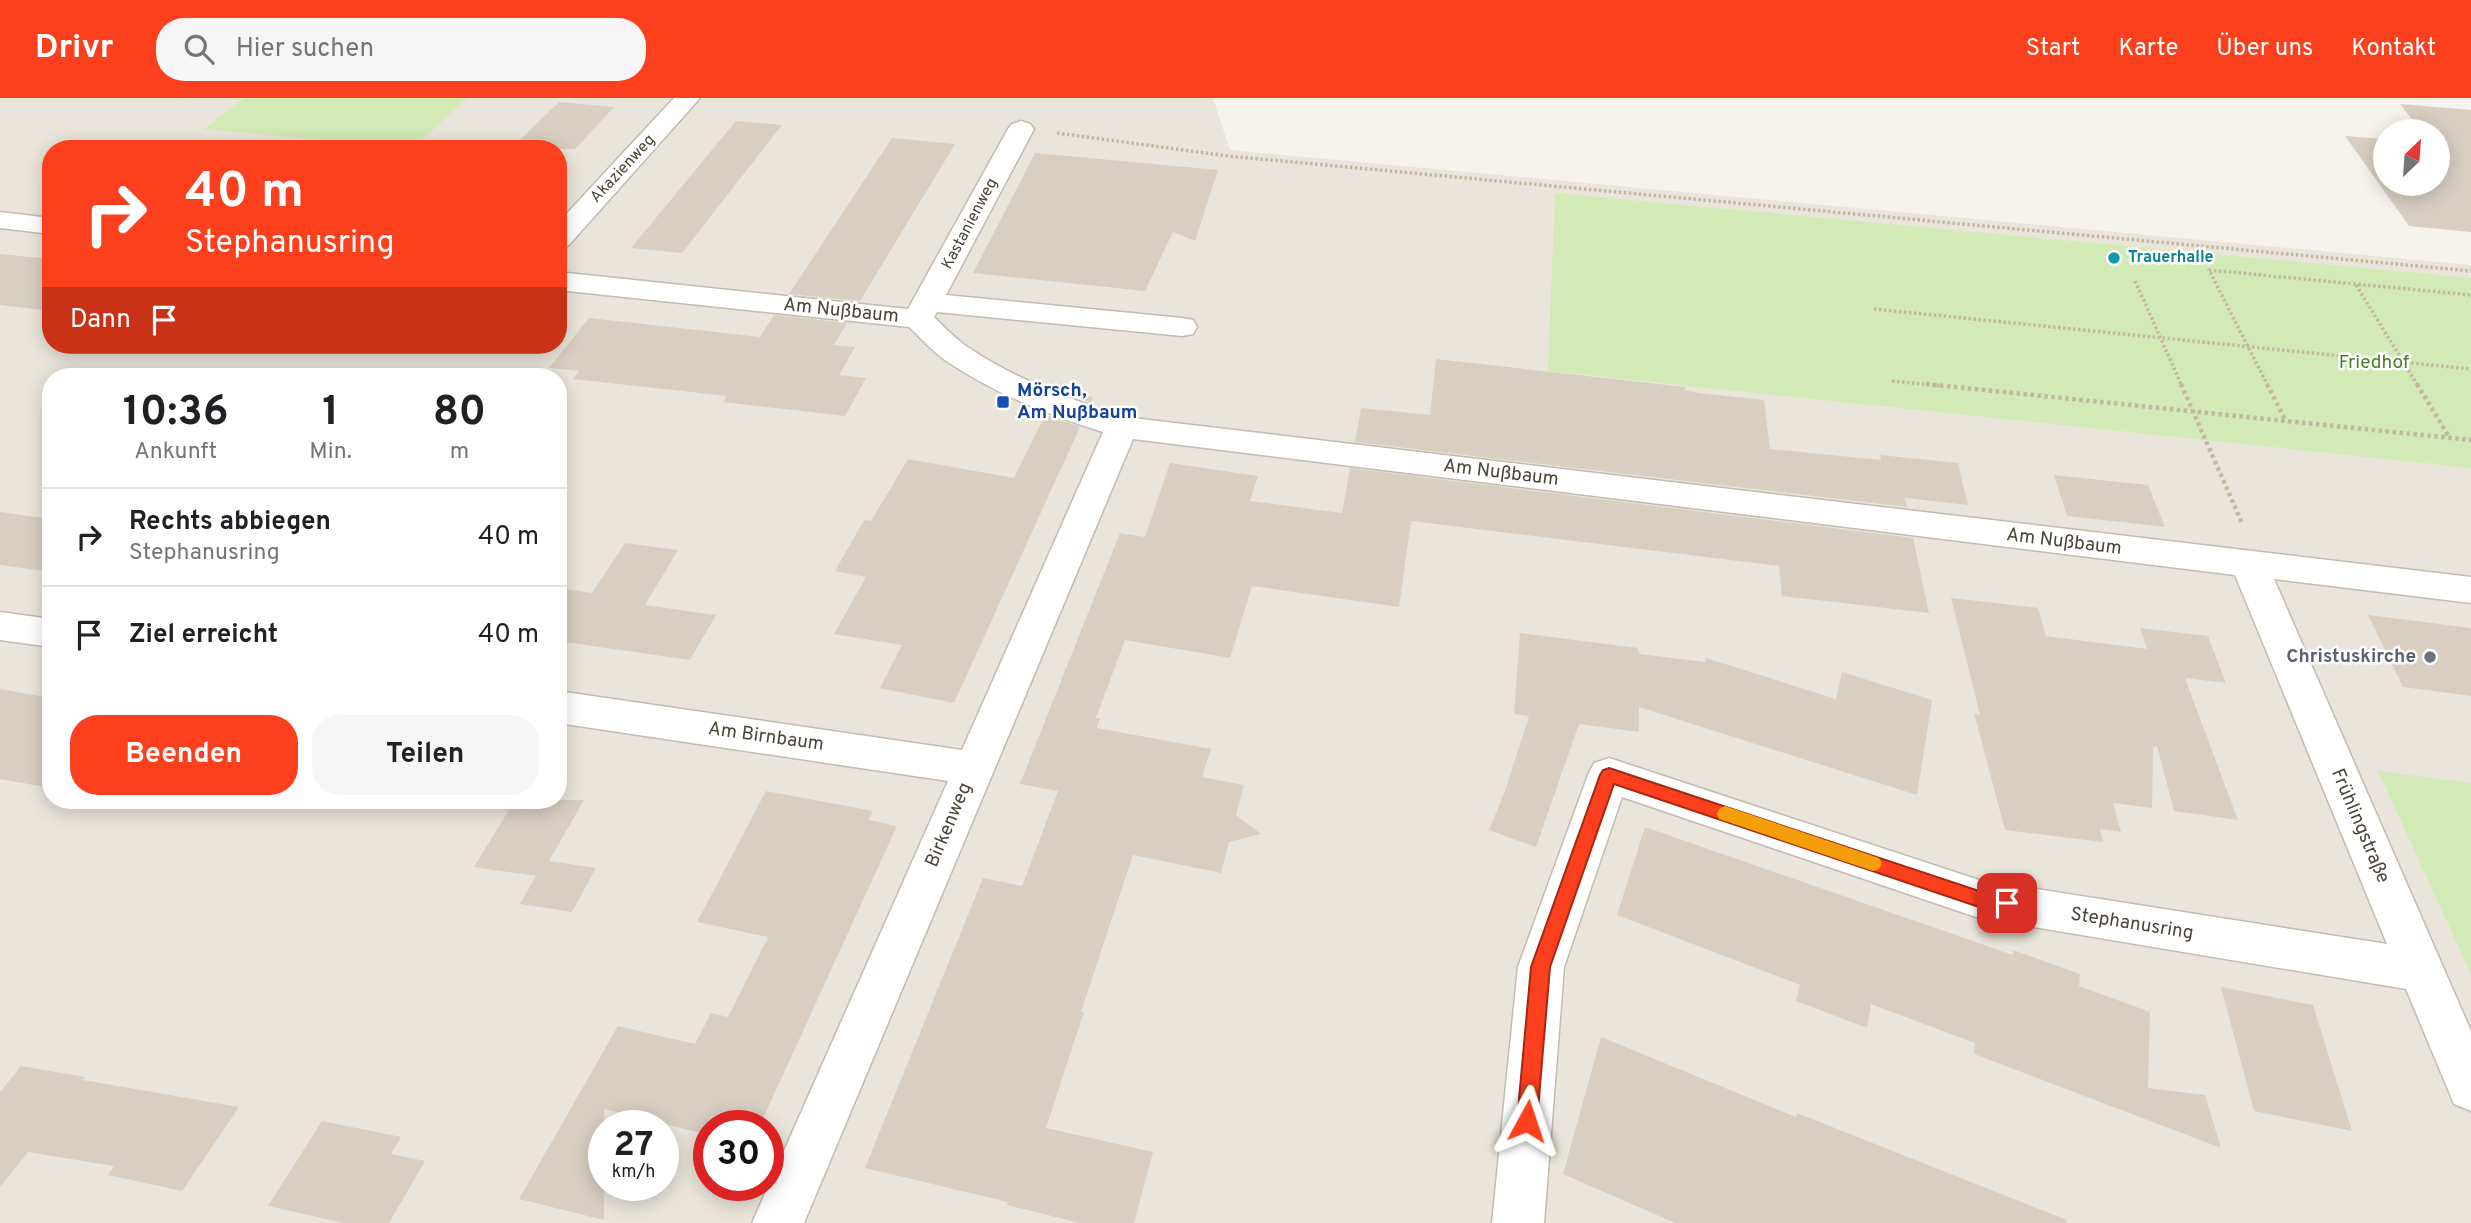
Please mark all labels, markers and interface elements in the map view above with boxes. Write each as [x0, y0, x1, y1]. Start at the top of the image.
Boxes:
search box [156, 18, 646, 81]
text: Drivr [35, 28, 114, 70]
icon: search [180, 30, 218, 68]
text: Hier suchen [236, 33, 374, 66]
text: Start [2026, 34, 2080, 64]
text: Karte [2118, 34, 2178, 64]
text: Über uns [2216, 34, 2313, 64]
text: Kontakt [2351, 34, 2436, 64]
north arrow [2373, 119, 2450, 196]
map controls [2373, 119, 2450, 196]
street label: Akazienweg [586, 131, 660, 207]
text: 40 m [185, 163, 304, 225]
icon: right [70, 168, 161, 259]
street label: Kastanienweg [938, 175, 1002, 273]
text: Stephanusring [185, 224, 395, 264]
place label: Trauerhalle [2128, 248, 2214, 268]
marker: Trauerhalle [2106, 250, 2122, 266]
street label: Am Nußbaum [782, 293, 900, 329]
icon: arrive [145, 301, 183, 339]
text: Dann [70, 304, 131, 337]
park label: Friedhof [2339, 351, 2410, 375]
place label: Mörsch, Am Nußbaum [1017, 379, 1137, 425]
text: 10:36 [123, 387, 228, 440]
text: 1 [322, 387, 339, 440]
text: 80 [433, 387, 486, 440]
marker: Mörsch, Am Nußbaum [995, 394, 1011, 410]
text: Ankunft [134, 438, 217, 467]
text: Min. [309, 438, 352, 467]
text: m [450, 438, 469, 467]
street label: Am Nußbaum [1442, 454, 1560, 492]
text: Rechts abbiegen [129, 506, 331, 539]
icon: right [70, 518, 108, 556]
text: 40 m [478, 521, 539, 554]
street label: Am Nußbaum [2005, 523, 2123, 561]
text: Stephanusring [129, 539, 280, 568]
icon: arrive [70, 616, 108, 654]
text: Ziel erreicht [129, 619, 278, 652]
text: 40 m [478, 619, 539, 652]
place label: Christuskirche [2286, 645, 2416, 669]
marker: Christuskirche [2422, 649, 2438, 665]
button: Beenden [70, 715, 298, 795]
button: Teilen [312, 715, 539, 795]
street label: Am Birnbaum [707, 717, 825, 757]
street label: Frühlingstraße [2325, 765, 2395, 887]
street label: Birkenweg [920, 779, 978, 871]
pin [1977, 873, 2037, 933]
icon: arrive [1988, 884, 2026, 922]
street label: Stephanusring [2069, 902, 2195, 946]
position arrow [1490, 1084, 1564, 1158]
speed limit sign: 30 [693, 1110, 784, 1201]
text: 27 [614, 1124, 653, 1168]
text: km/h [612, 1161, 655, 1184]

